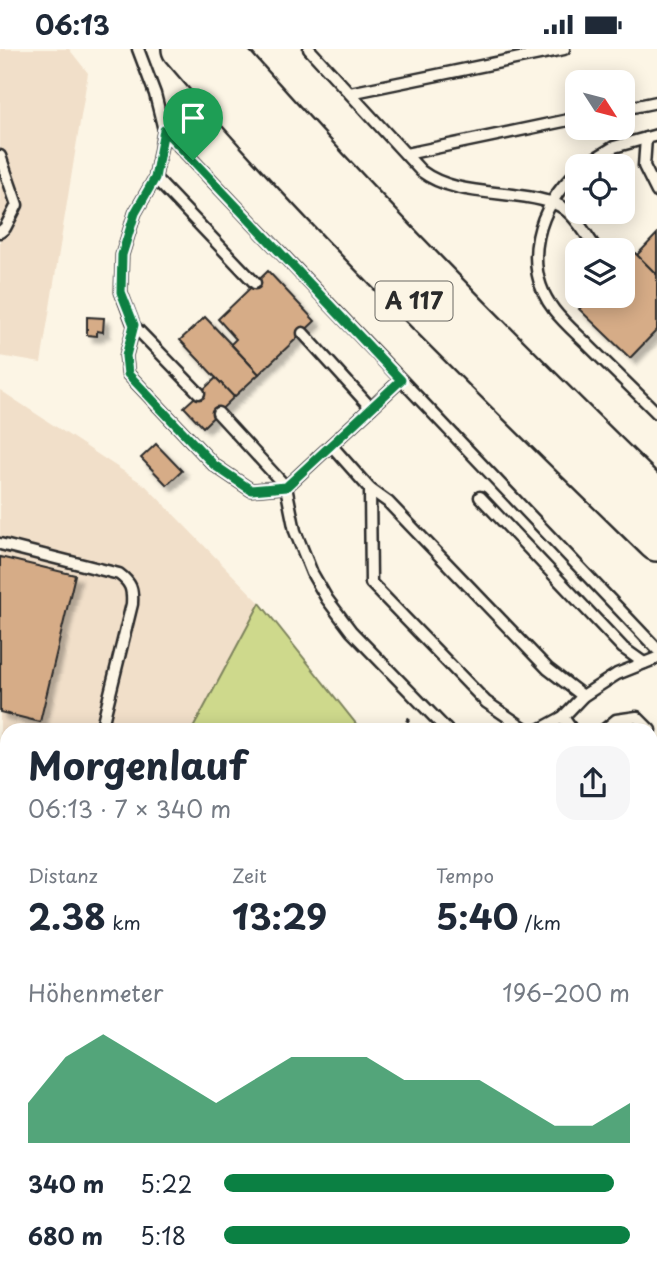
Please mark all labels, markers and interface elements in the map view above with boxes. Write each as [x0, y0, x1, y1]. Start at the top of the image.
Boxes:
text: 06:13 [35, 5, 110, 44]
north arrow [565, 70, 635, 140]
map controls [565, 70, 635, 308]
pin [163, 88, 223, 160]
icon: arrive [174, 99, 212, 137]
button: locate [565, 154, 635, 224]
button: layers [565, 238, 635, 308]
road number: A 117 [376, 281, 452, 321]
text: Morgenlauf [28, 736, 247, 793]
button: share [556, 746, 630, 820]
text: 06:13 · 7 × 340 m [28, 791, 231, 826]
text: Distanz [28, 861, 98, 889]
text: Zeit [232, 861, 267, 889]
text: Tempo [436, 861, 494, 889]
text: 2.38 [28, 889, 106, 942]
text: 13:29 [232, 889, 327, 942]
text: 5:40 [436, 889, 518, 942]
text: km [106, 908, 141, 936]
text: /km [518, 908, 561, 936]
text: Höhenmeter [28, 975, 164, 1010]
text: 196–200 m [502, 975, 630, 1010]
text: 340 m [28, 1166, 104, 1201]
text: 5:22 [140, 1166, 192, 1201]
text: 680 m [28, 1218, 103, 1253]
text: 5:18 [140, 1218, 186, 1253]

